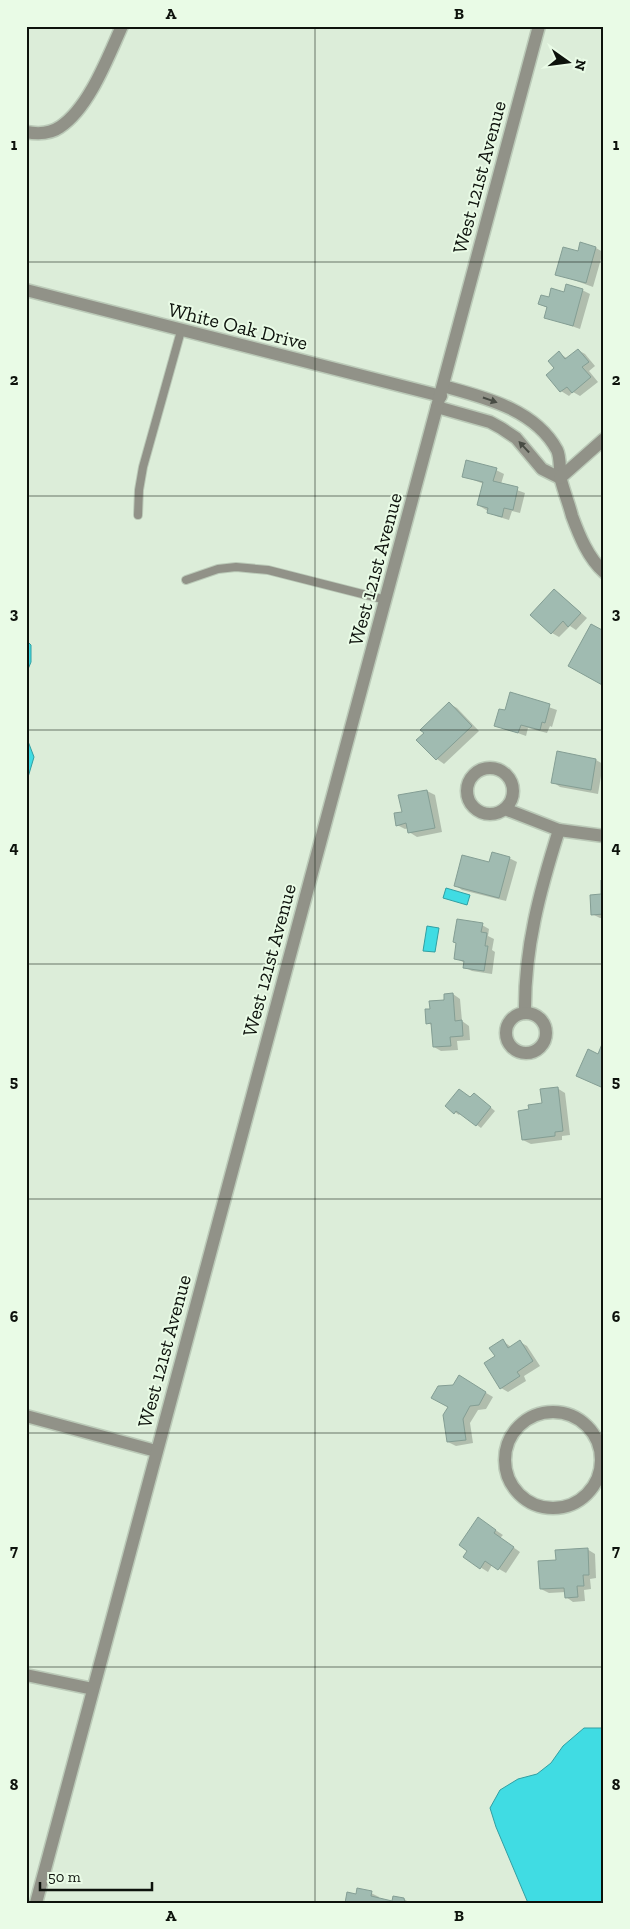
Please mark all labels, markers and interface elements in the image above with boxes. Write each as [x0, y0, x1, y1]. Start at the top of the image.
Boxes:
text: A [166, 4, 177, 23]
text: B [454, 4, 464, 23]
north arrow [542, 38, 592, 88]
text: N [571, 58, 590, 73]
street label: West 121st Avenue [447, 98, 511, 256]
text: 1 [11, 135, 18, 154]
text: 1 [613, 135, 620, 154]
street label: White Oak Drive [166, 297, 310, 355]
text: 2 [10, 370, 19, 389]
text: 2 [612, 370, 621, 389]
one-way arrow [483, 396, 498, 404]
one-way arrow [518, 442, 530, 454]
street label: West 121st Avenue [343, 490, 407, 648]
text: 3 [10, 604, 19, 623]
text: 3 [612, 604, 621, 623]
text: 4 [9, 838, 19, 857]
text: 4 [611, 838, 621, 857]
street label: West 121st Avenue [237, 881, 301, 1039]
text: 5 [10, 1072, 18, 1091]
text: 5 [612, 1072, 620, 1091]
street label: West 121st Avenue [132, 1272, 196, 1430]
text: 6 [10, 1307, 19, 1326]
text: 6 [612, 1307, 621, 1326]
text: 7 [10, 1541, 18, 1560]
text: 7 [612, 1541, 620, 1560]
text: 8 [10, 1775, 19, 1794]
text: 8 [612, 1775, 621, 1794]
scale bar [40, 1859, 152, 1891]
text: 50 m [48, 1868, 81, 1886]
text: A [166, 1906, 177, 1925]
text: B [454, 1906, 464, 1925]

